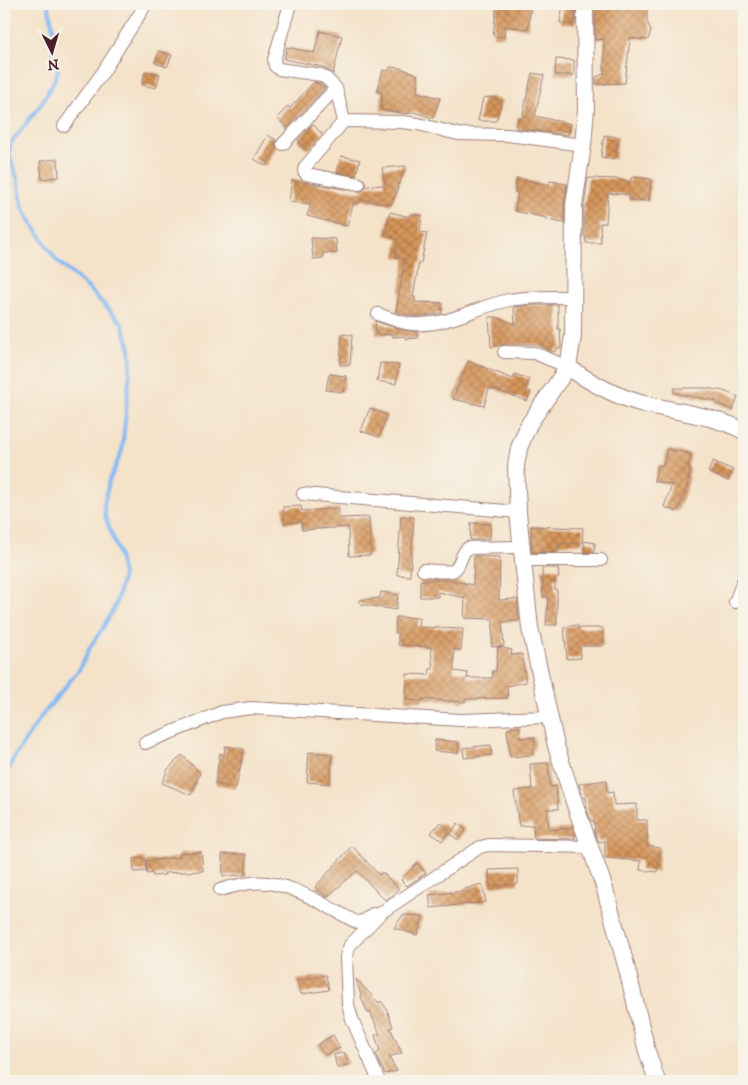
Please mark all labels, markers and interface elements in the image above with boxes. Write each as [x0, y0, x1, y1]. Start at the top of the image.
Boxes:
north arrow [28, 28, 78, 78]
text: N [46, 54, 60, 73]

